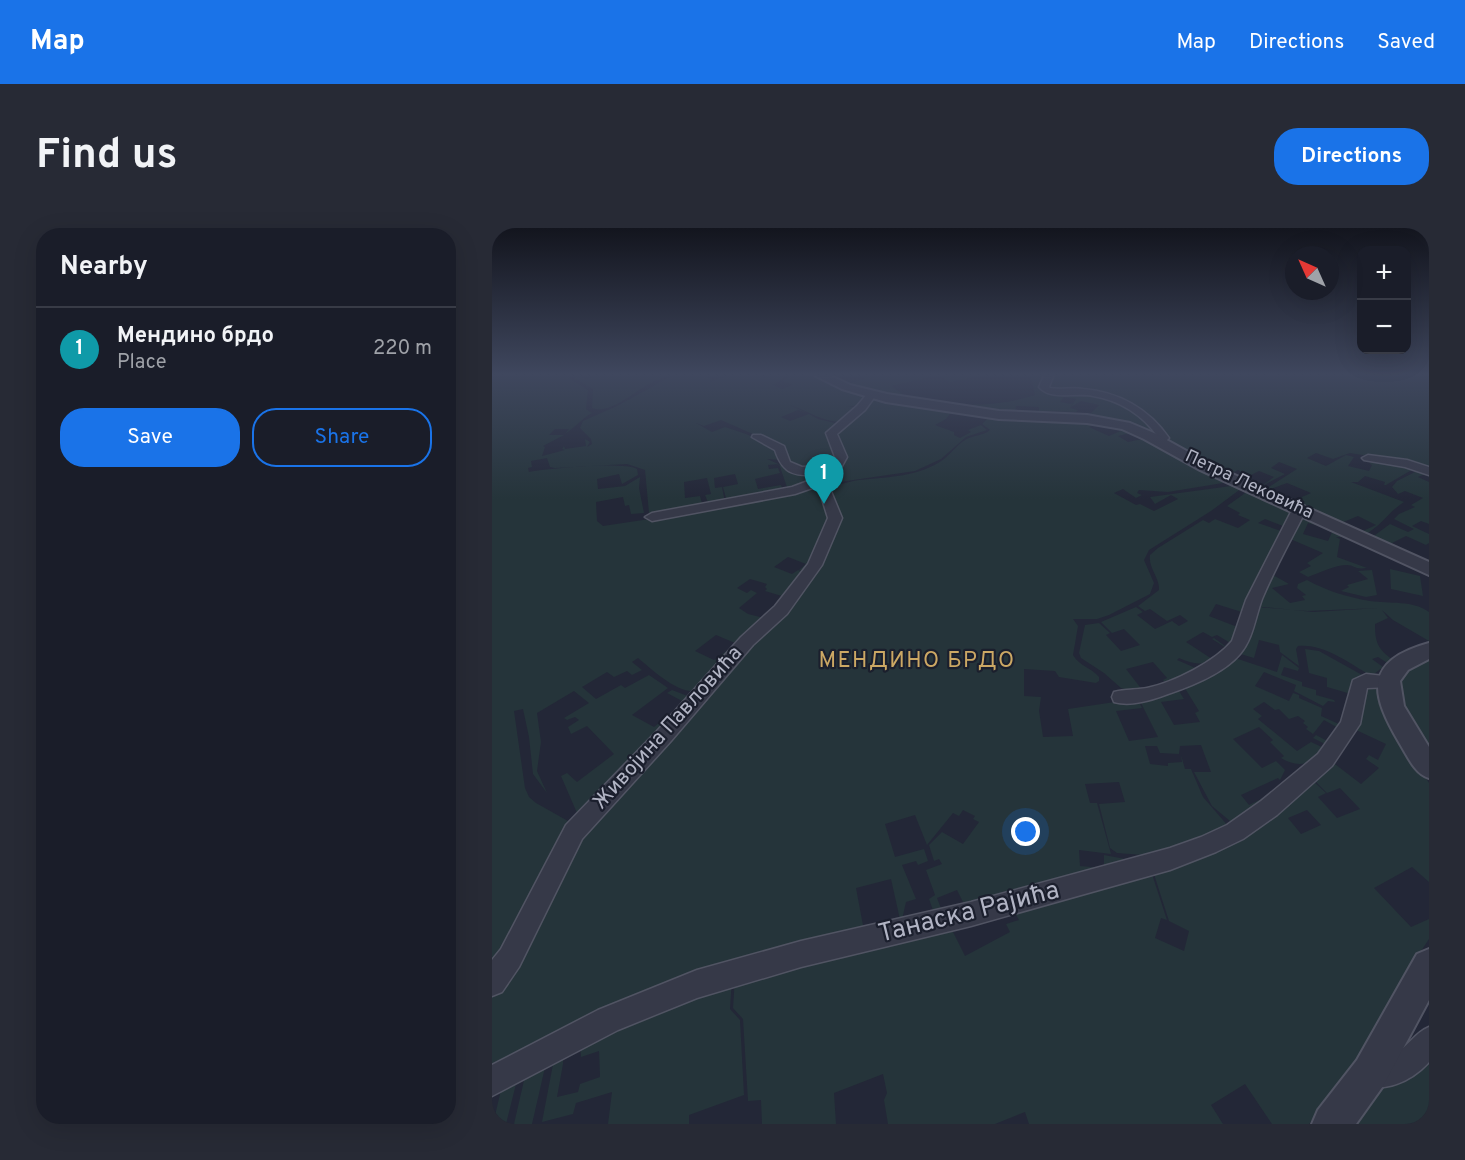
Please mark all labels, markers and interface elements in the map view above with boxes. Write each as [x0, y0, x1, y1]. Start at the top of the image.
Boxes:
text: Map [30, 24, 85, 60]
text: Map [1176, 29, 1216, 56]
text: Directions [1249, 29, 1344, 56]
text: Saved [1377, 29, 1435, 56]
button: Directions [1274, 128, 1429, 185]
text: Find us [36, 130, 177, 183]
north arrow [1285, 246, 1339, 300]
map controls [1357, 246, 1411, 354]
button: + [1357, 246, 1411, 300]
text: Nearby [60, 251, 148, 284]
button: − [1357, 300, 1411, 354]
text: Мендино брдо [117, 323, 274, 350]
text: 1 [76, 336, 84, 362]
text: 220 m [373, 336, 432, 362]
text: Place [117, 350, 167, 376]
button: Save [60, 408, 240, 467]
button: Share [252, 408, 432, 467]
street label: Петра Лековића [1181, 445, 1317, 525]
pin: 1 [804, 454, 844, 504]
street label: Живојина Павловића [587, 641, 749, 815]
district label: МЕНДИНО БРДО [818, 648, 1016, 675]
your location [1011, 817, 1040, 846]
street label: Танаска Рајића [875, 875, 1063, 951]

